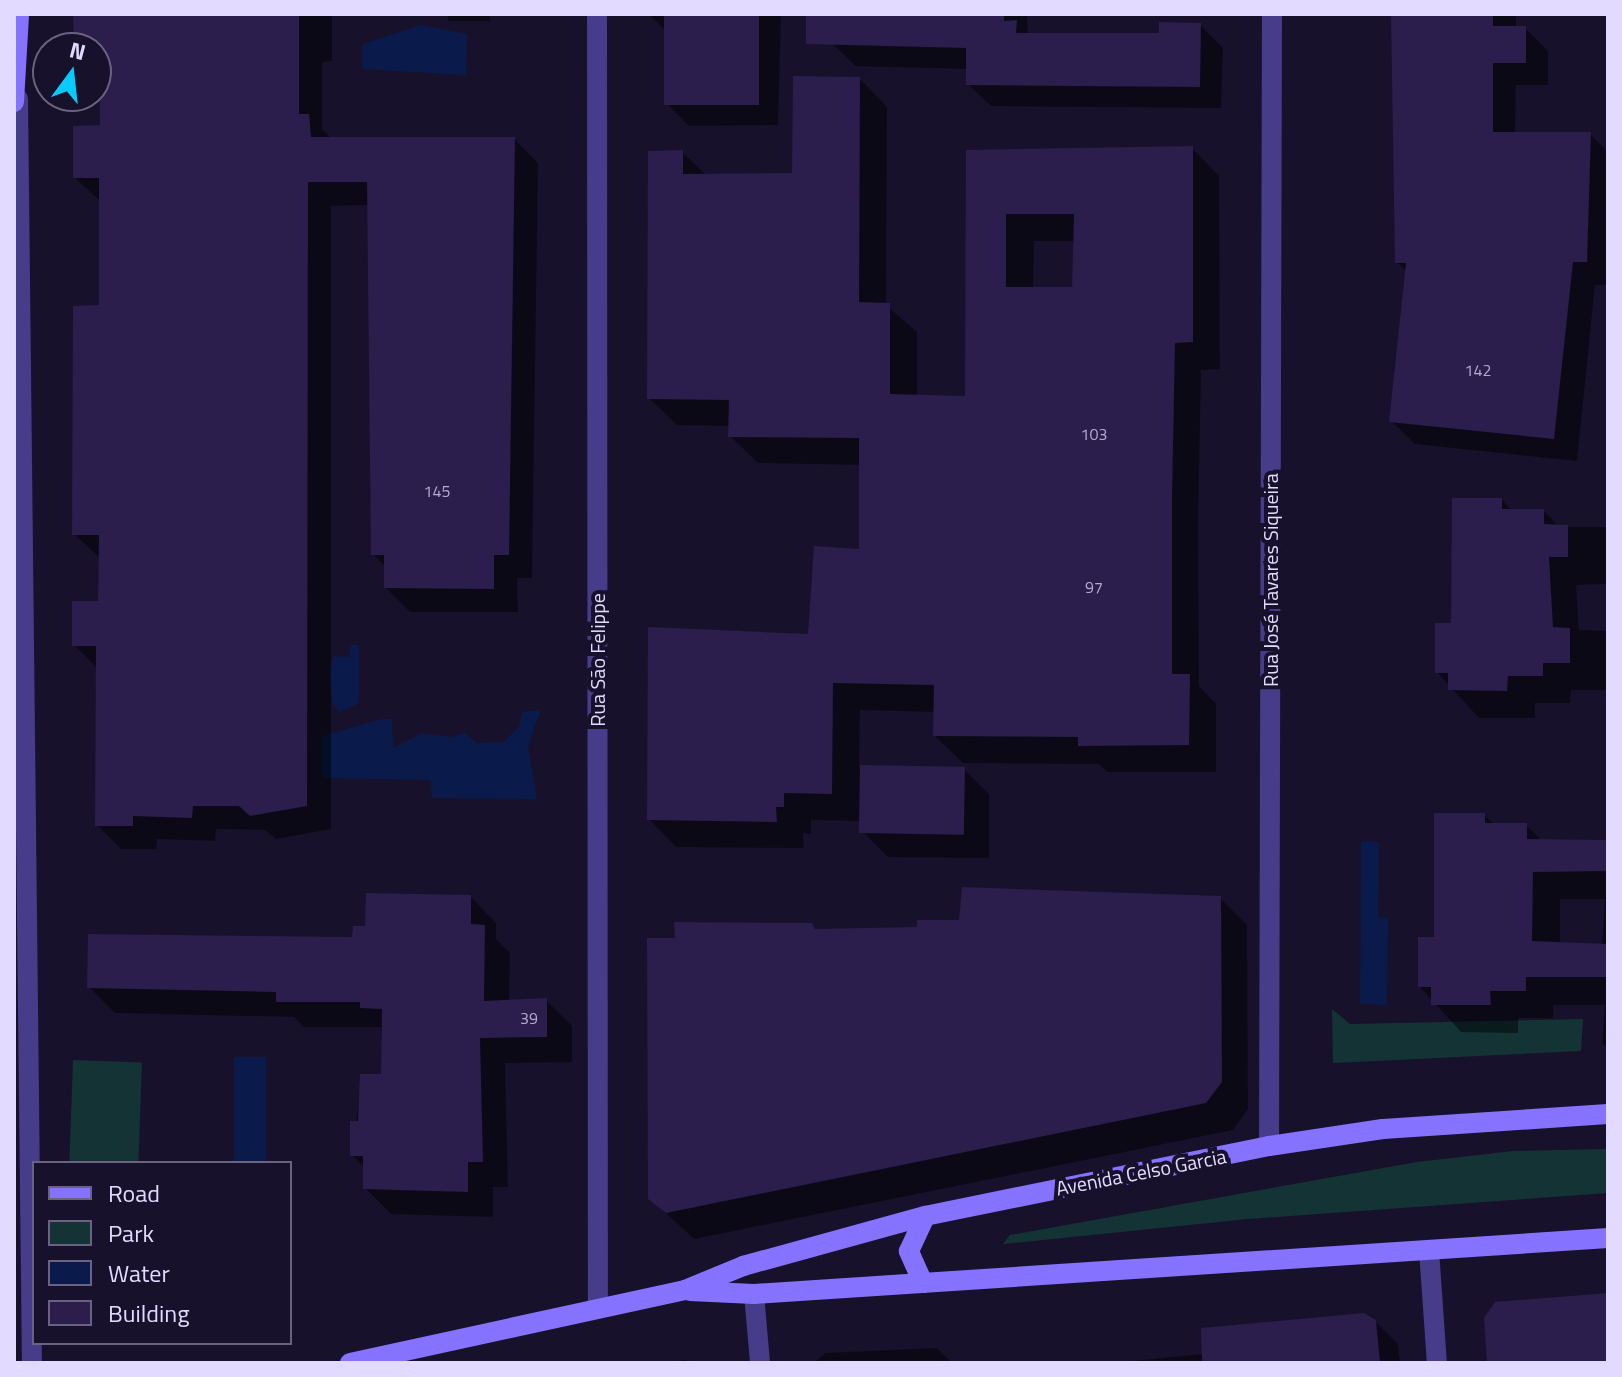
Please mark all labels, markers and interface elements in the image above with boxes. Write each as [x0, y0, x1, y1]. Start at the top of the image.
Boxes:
north arrow [32, 32, 112, 112]
text: N [66, 32, 89, 69]
house number: 142 [1465, 360, 1491, 380]
house number: 103 [1081, 424, 1107, 444]
street label: Rua José Tavares Siqueira [1258, 473, 1282, 687]
house number: 145 [424, 481, 450, 501]
house number: 97 [1085, 577, 1103, 597]
street label: Rua São Felippe [585, 593, 609, 727]
house number: 39 [520, 1008, 538, 1028]
street label: Avenida Celso Garcia [1054, 1144, 1228, 1200]
legend [32, 1161, 292, 1345]
text: Road [108, 1175, 160, 1211]
text: Park [108, 1215, 154, 1251]
text: Water [108, 1255, 170, 1291]
text: Building [108, 1295, 190, 1331]

